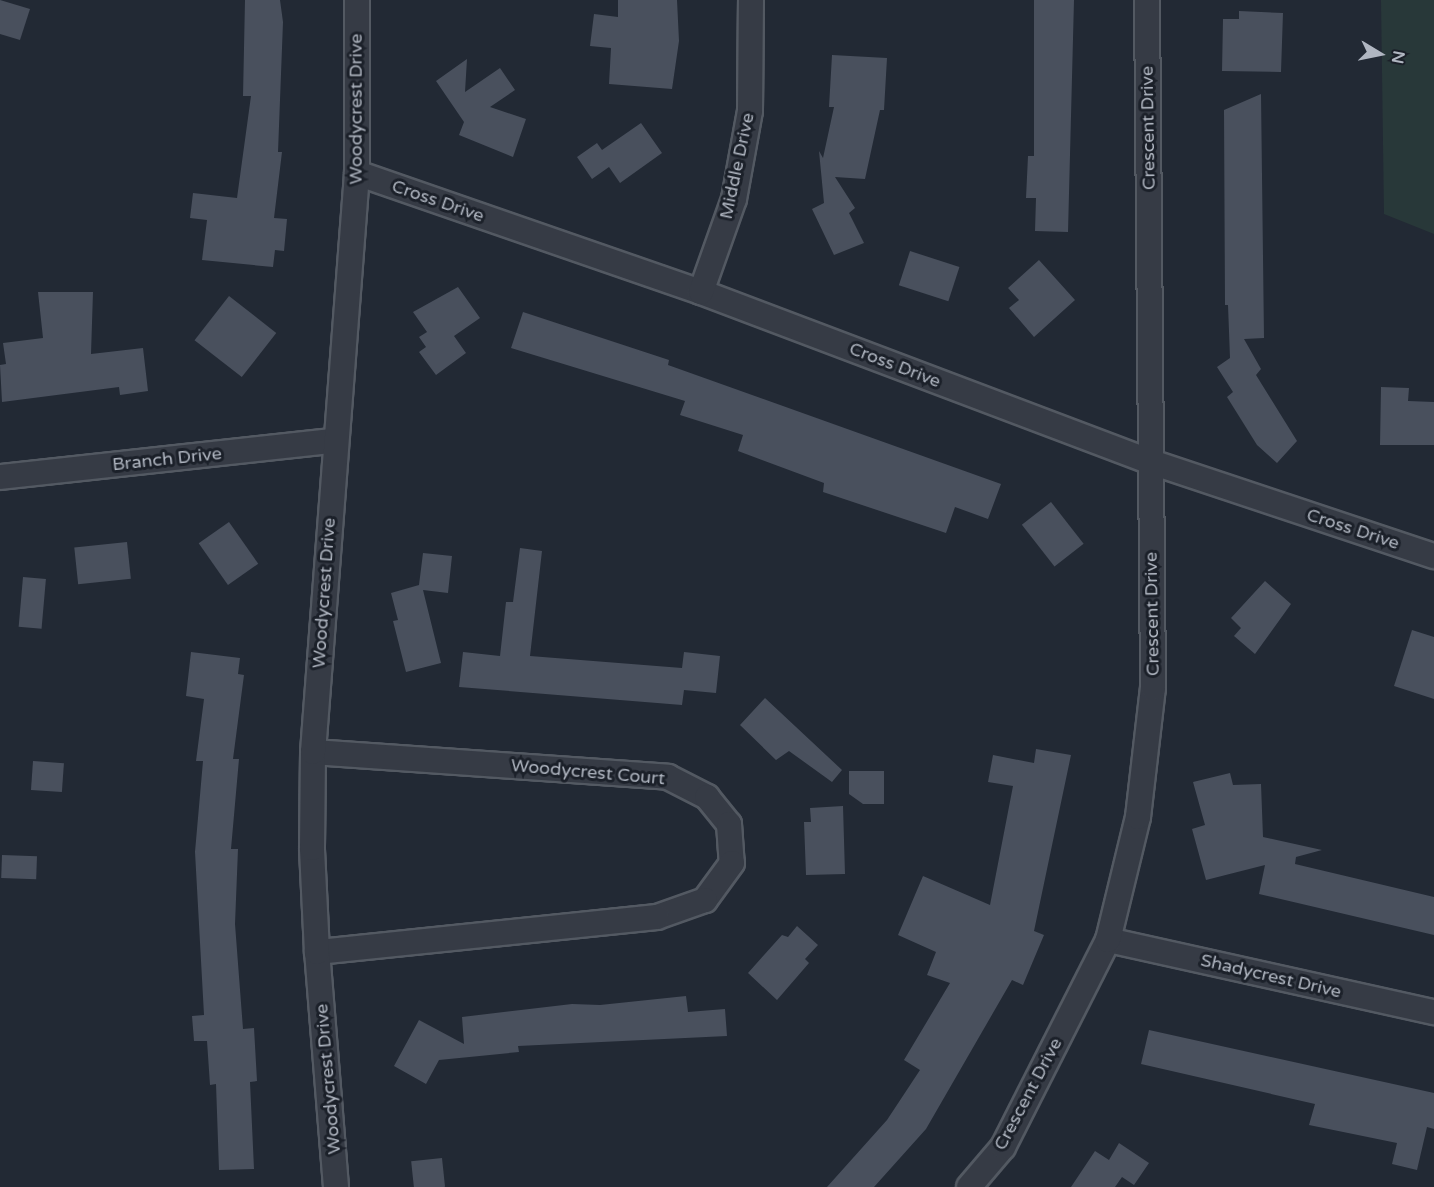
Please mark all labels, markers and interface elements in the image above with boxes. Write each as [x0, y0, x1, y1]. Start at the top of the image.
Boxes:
north arrow [1350, 24, 1410, 84]
street label: Woodycrest Drive [345, 33, 367, 185]
text: N [1387, 49, 1409, 65]
street label: Crescent Drive [1136, 66, 1160, 190]
street label: Middle Drive [715, 111, 759, 221]
street label: Cross Drive [389, 175, 487, 227]
street label: Cross Drive [846, 338, 944, 392]
street label: Branch Drive [111, 443, 223, 475]
street label: Cross Drive [1304, 504, 1402, 554]
street label: Woodycrest Drive [308, 517, 340, 669]
street label: Crescent Drive [1140, 552, 1164, 676]
street label: Woodycrest Court [510, 755, 666, 789]
street label: Shadycrest Drive [1199, 949, 1343, 1003]
street label: Woodycrest Drive [311, 1003, 345, 1155]
street label: Crescent Drive [989, 1034, 1067, 1154]

